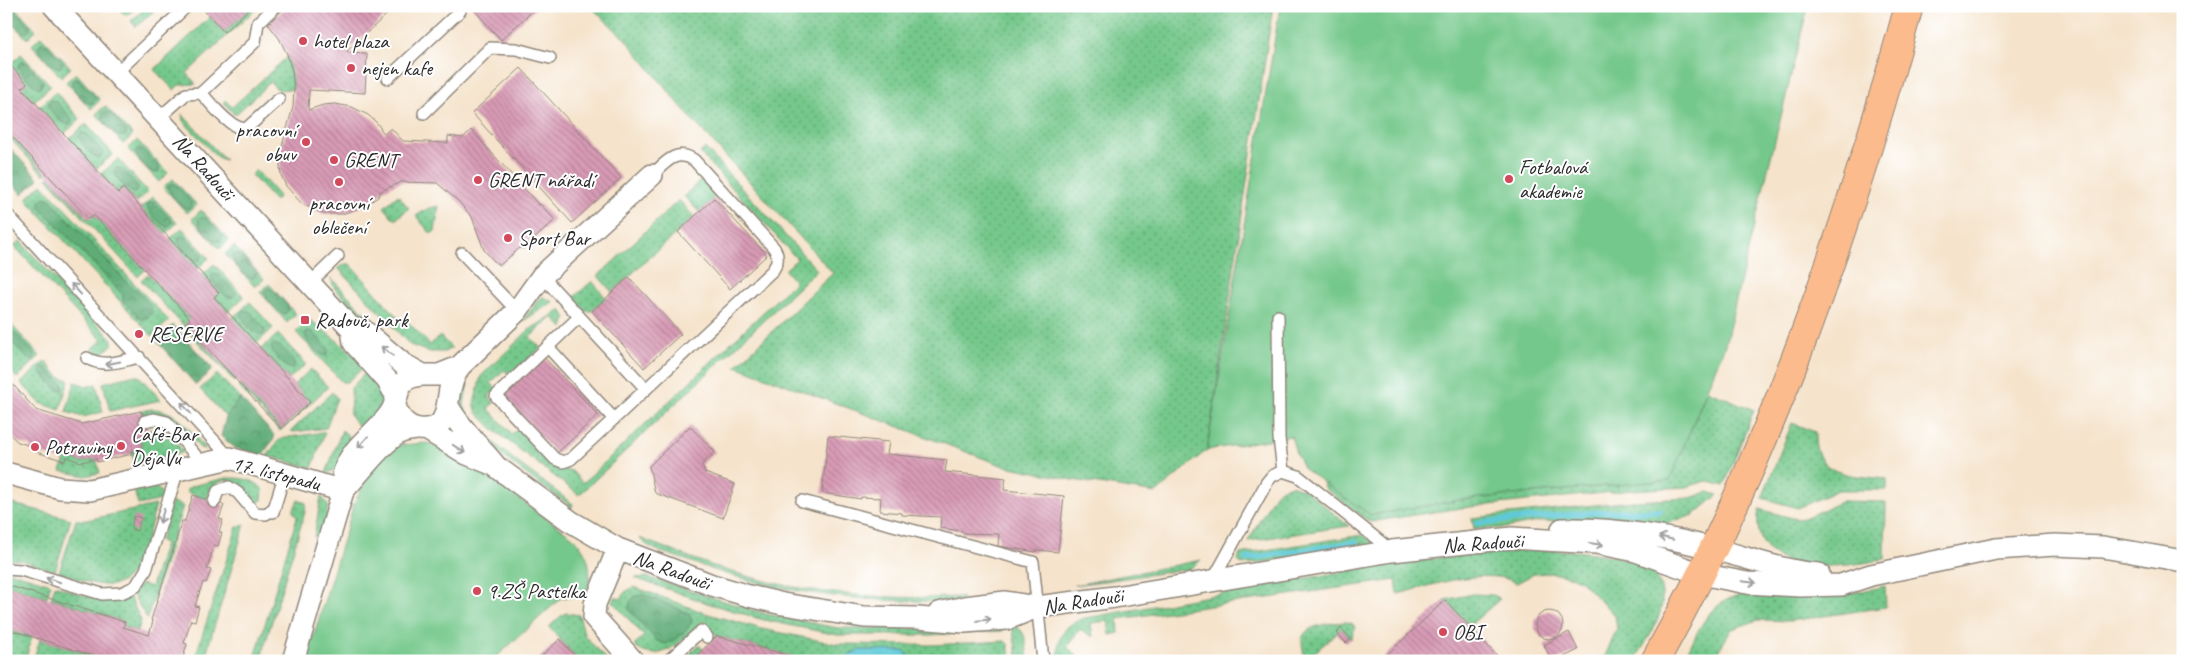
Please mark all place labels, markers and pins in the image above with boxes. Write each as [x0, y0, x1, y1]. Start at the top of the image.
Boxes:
place label: hotel plaza [313, 28, 390, 54]
marker: hotel plaza [297, 35, 309, 47]
place label: nejen kafe [361, 55, 434, 81]
marker: nejen kafe [345, 62, 357, 74]
place label: pracovní obuv [236, 117, 300, 167]
marker: pracovní obuv [300, 136, 312, 148]
place label: GRENT [344, 147, 402, 173]
marker: GRENT [328, 154, 340, 166]
place label: Fotbalová akademie [1519, 154, 1589, 204]
place label: GRENT nářadí [488, 167, 598, 193]
marker: Fotbalová akademie [1503, 173, 1515, 185]
marker: GRENT nářadí [472, 174, 484, 186]
marker: pracovní oblečení [333, 176, 345, 188]
place label: pracovní oblečení [309, 190, 373, 240]
place label: Sport Bar [518, 225, 592, 251]
marker: Sport Bar [502, 232, 514, 244]
place label: Radouč, park [315, 307, 409, 333]
marker: Radouč, park [299, 314, 311, 326]
place label: RESERVE [149, 321, 225, 347]
marker: RESERVE [133, 328, 145, 340]
place label: Café-Bar DéjaVu [131, 421, 200, 471]
place label: Potraviny [45, 434, 114, 460]
marker: Café-Bar DéjaVu [115, 440, 127, 452]
marker: Potraviny [29, 441, 41, 453]
place label: 9.ZŠ Pastelka [487, 578, 588, 604]
marker: 9.ZŠ Pastelka [471, 585, 483, 597]
place label: OBI [1453, 619, 1487, 645]
marker: OBI [1437, 626, 1449, 638]

